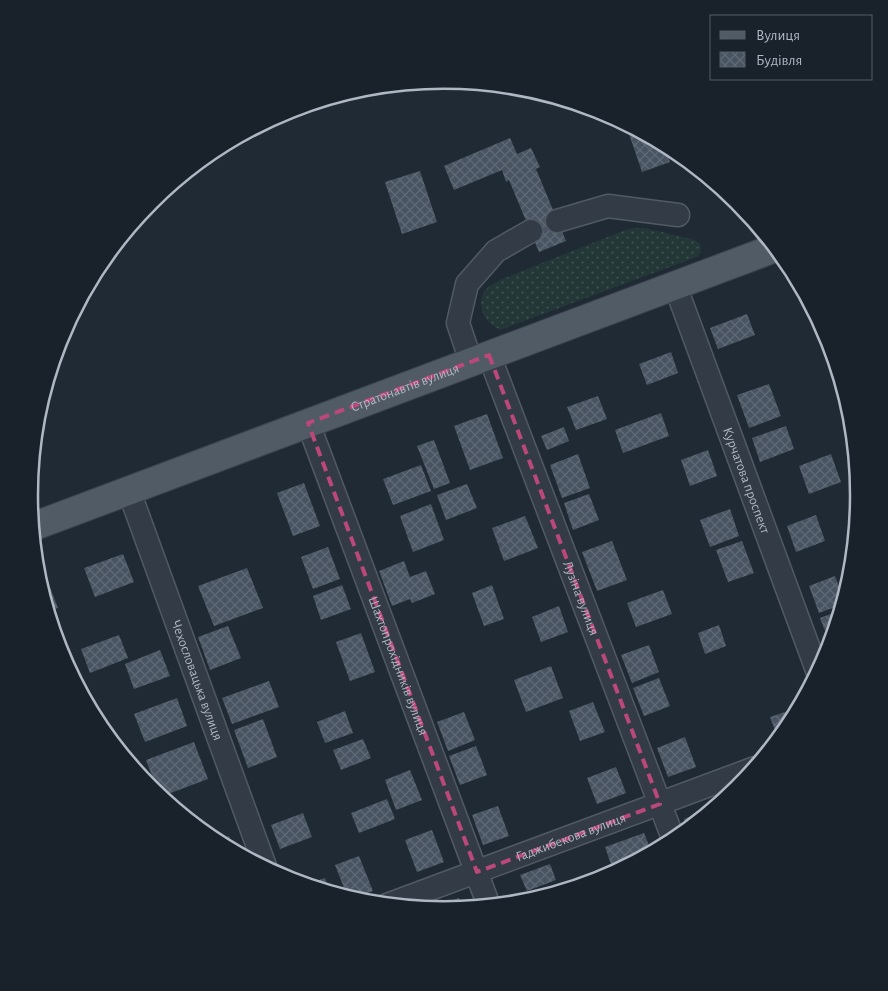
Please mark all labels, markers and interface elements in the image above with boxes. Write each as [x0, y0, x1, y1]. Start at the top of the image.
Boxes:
legend [710, 15, 873, 80]
text: Вулиця [756, 28, 800, 43]
text: Будівля [756, 53, 802, 68]
street label: Стратонавтів вулиця [349, 361, 461, 415]
street label: Курчатова проспект [720, 425, 772, 537]
street label: Лузіна вулиця [560, 559, 601, 638]
street label: Шахтопрохідників вулиця [366, 594, 430, 737]
street label: Чехословацька вулиця [168, 618, 225, 742]
street label: Гаджибекова вулиця [514, 811, 628, 864]

